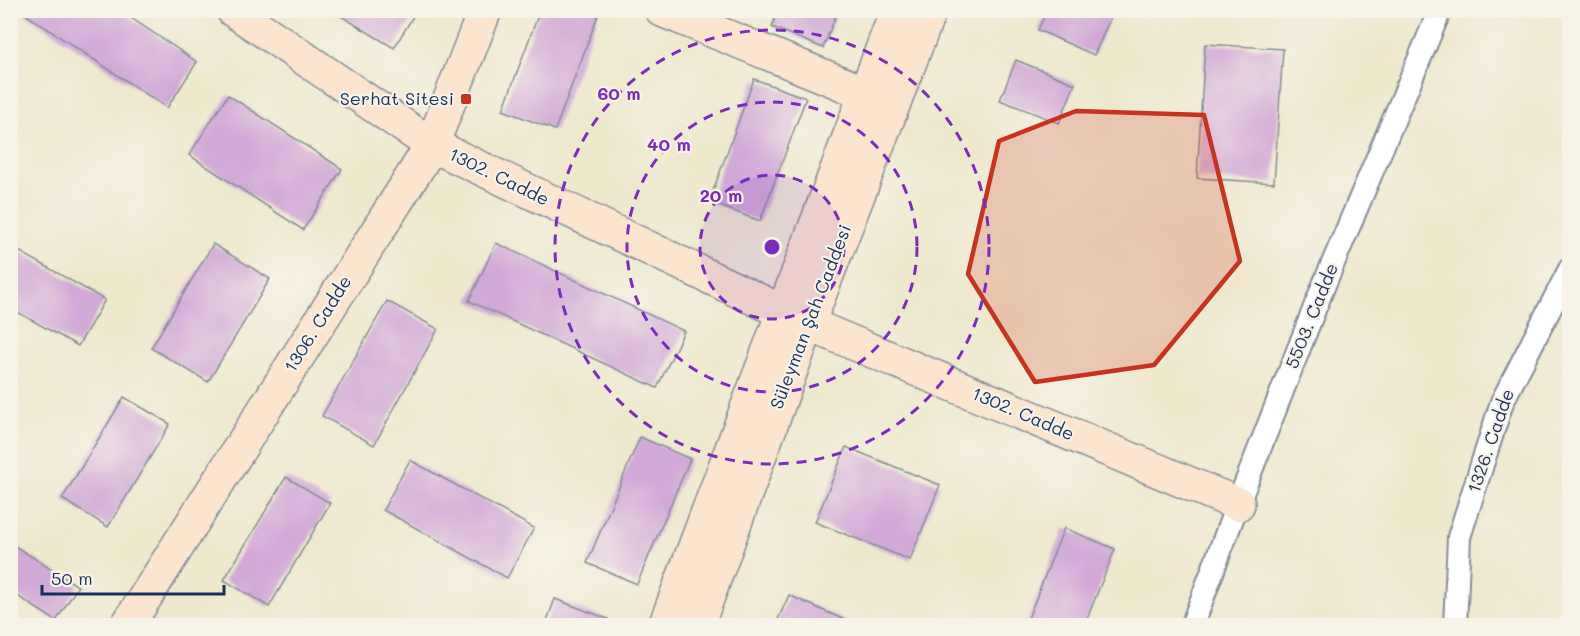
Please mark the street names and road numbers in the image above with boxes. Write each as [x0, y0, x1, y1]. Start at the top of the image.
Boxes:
street label: 1302. Cadde [445, 141, 554, 211]
street label: Süleyman Şah Caddesi [764, 221, 856, 412]
street label: 5503. Cadde [1279, 259, 1343, 372]
street label: 1306. Cadde [278, 271, 356, 376]
street label: 1302. Cadde [969, 381, 1078, 445]
street label: 1326. Cadde [1461, 385, 1519, 496]

